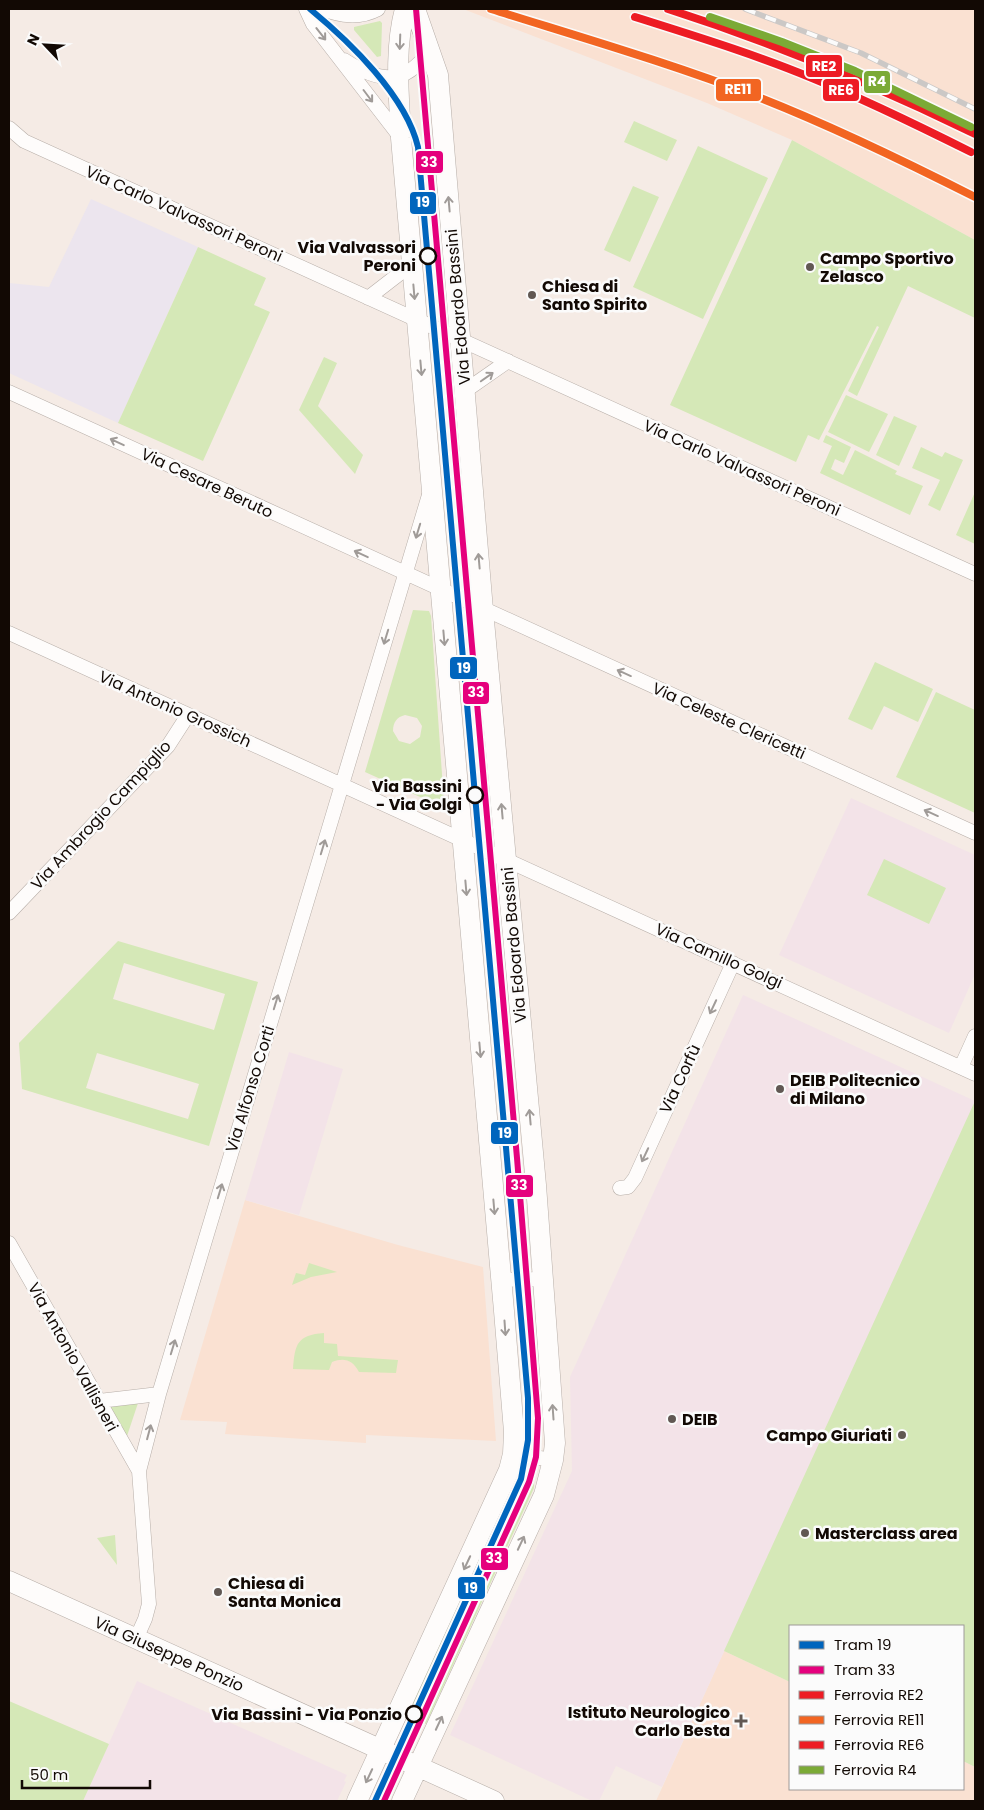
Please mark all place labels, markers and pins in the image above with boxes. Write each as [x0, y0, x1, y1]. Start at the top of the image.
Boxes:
place label: Via Valvassori Peroni [298, 236, 416, 277]
marker: Via Valvassori Peroni [419, 247, 437, 265]
place label: Campo Sportivo Zelasco [820, 247, 954, 288]
marker: Campo Sportivo Zelasco [804, 261, 816, 273]
place label: Chiesa di Santo Spirito [542, 275, 647, 316]
marker: Chiesa di Santo Spirito [526, 289, 538, 301]
place label: Via Bassini - Via Golgi [372, 775, 462, 816]
marker: Via Bassini - Via Golgi [466, 786, 484, 804]
place label: DEIB Politecnico di Milano [790, 1069, 920, 1110]
marker: DEIB Politecnico di Milano [774, 1083, 786, 1095]
place label: DEIB [682, 1408, 718, 1431]
marker: DEIB [666, 1413, 678, 1425]
place label: Campo Giuriati [766, 1424, 892, 1447]
marker: Campo Giuriati [896, 1429, 908, 1441]
place label: Masterclass area [815, 1522, 958, 1545]
marker: Masterclass area [799, 1527, 811, 1539]
place label: Chiesa di Santa Monica [228, 1572, 341, 1613]
marker: Chiesa di Santa Monica [212, 1586, 224, 1598]
place label: Istituto Neurologico Carlo Besta [568, 1701, 730, 1742]
place label: Via Bassini - Via Ponzio [211, 1703, 402, 1726]
marker: Via Bassini - Via Ponzio [405, 1705, 423, 1723]
marker: Istituto Neurologico Carlo Besta [734, 1714, 748, 1728]

